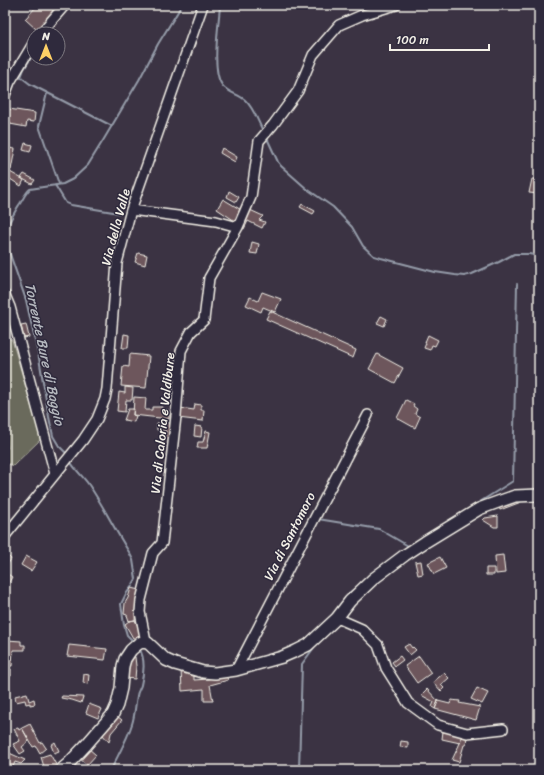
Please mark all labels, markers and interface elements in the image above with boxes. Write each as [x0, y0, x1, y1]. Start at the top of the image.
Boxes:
north arrow [26, 26, 66, 66]
scale bar [390, 26, 489, 52]
text: N [41, 27, 50, 46]
text: 100 m [396, 29, 429, 51]
street label: Via della Valle [94, 186, 137, 268]
water label: Torrente Bure di Baggio [17, 281, 72, 429]
street label: Via di Caloria e Valdibure [144, 351, 181, 495]
street label: Via di Santomoro [257, 487, 322, 585]

